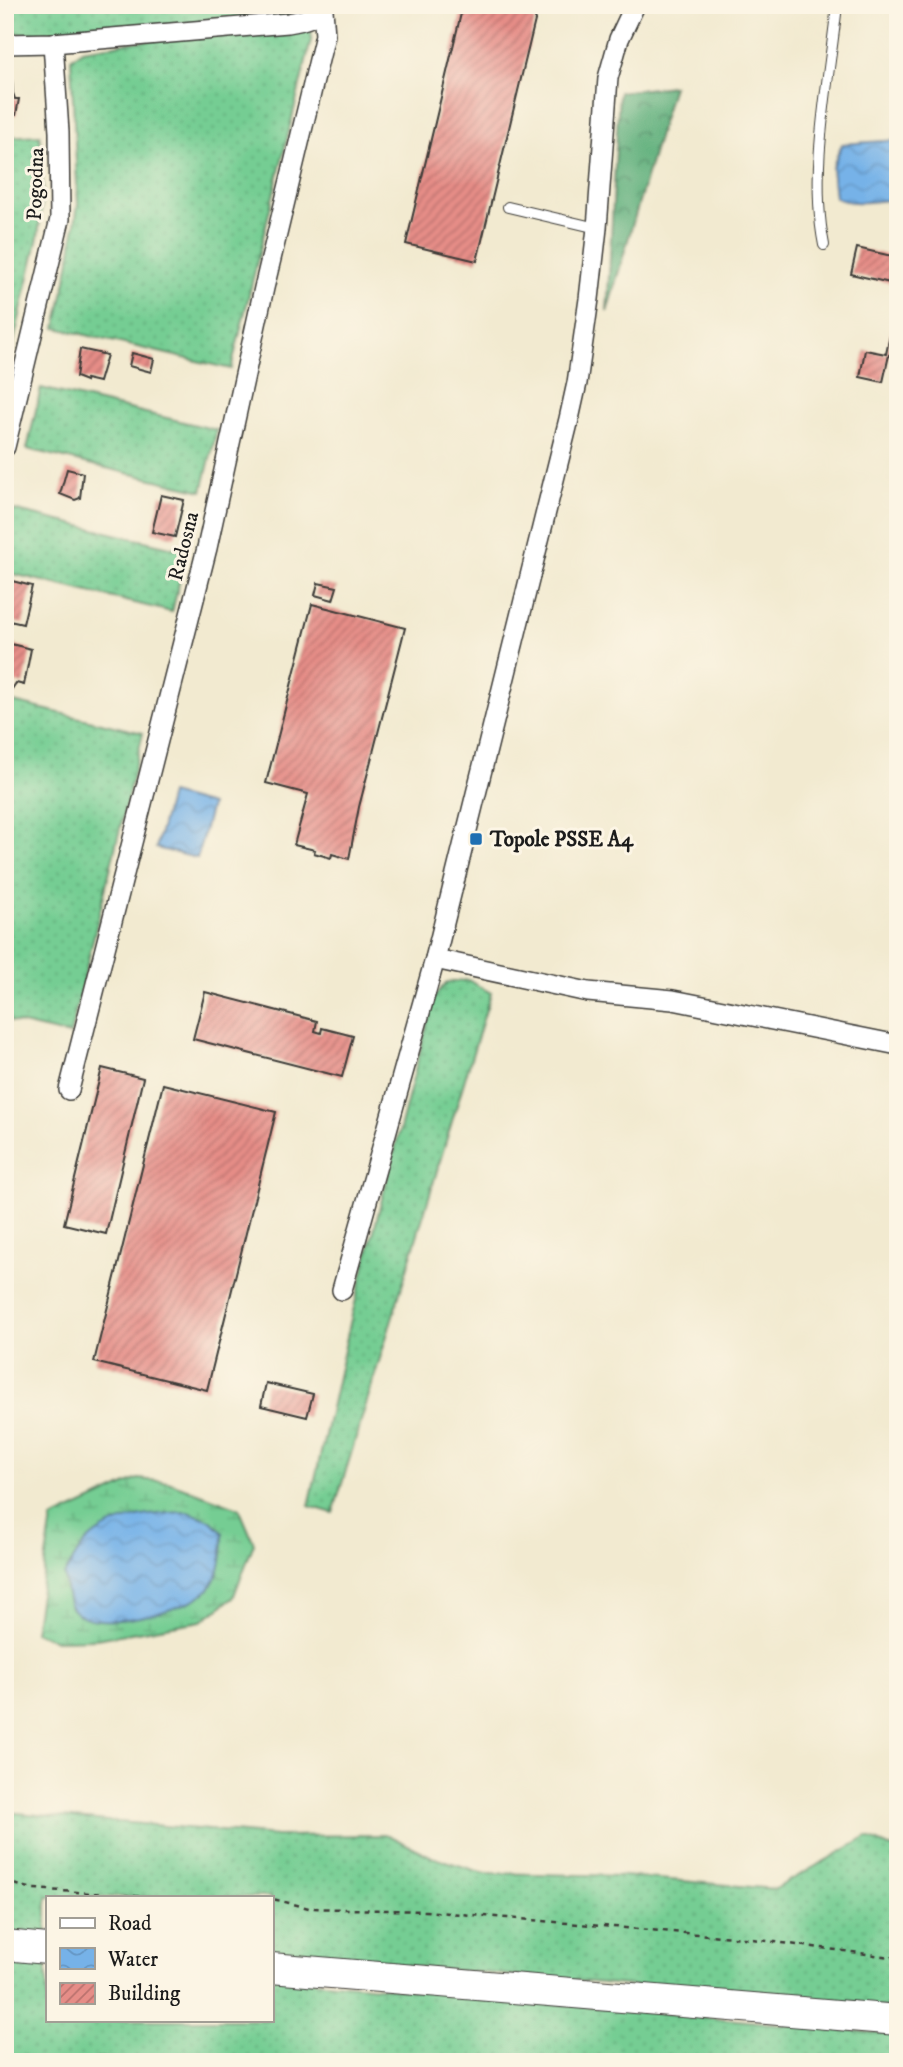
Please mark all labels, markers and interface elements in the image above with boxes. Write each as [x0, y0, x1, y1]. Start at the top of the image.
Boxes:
street label: Pogodna [22, 147, 50, 221]
street label: Radosna [163, 509, 205, 584]
place label: Topole PSSE A4 [489, 827, 634, 853]
marker: Topole PSSE A4 [468, 831, 484, 847]
legend [46, 1896, 273, 2022]
text: Road [108, 1911, 152, 1937]
text: Water [107, 1947, 158, 1973]
text: Building [108, 1981, 181, 2007]

